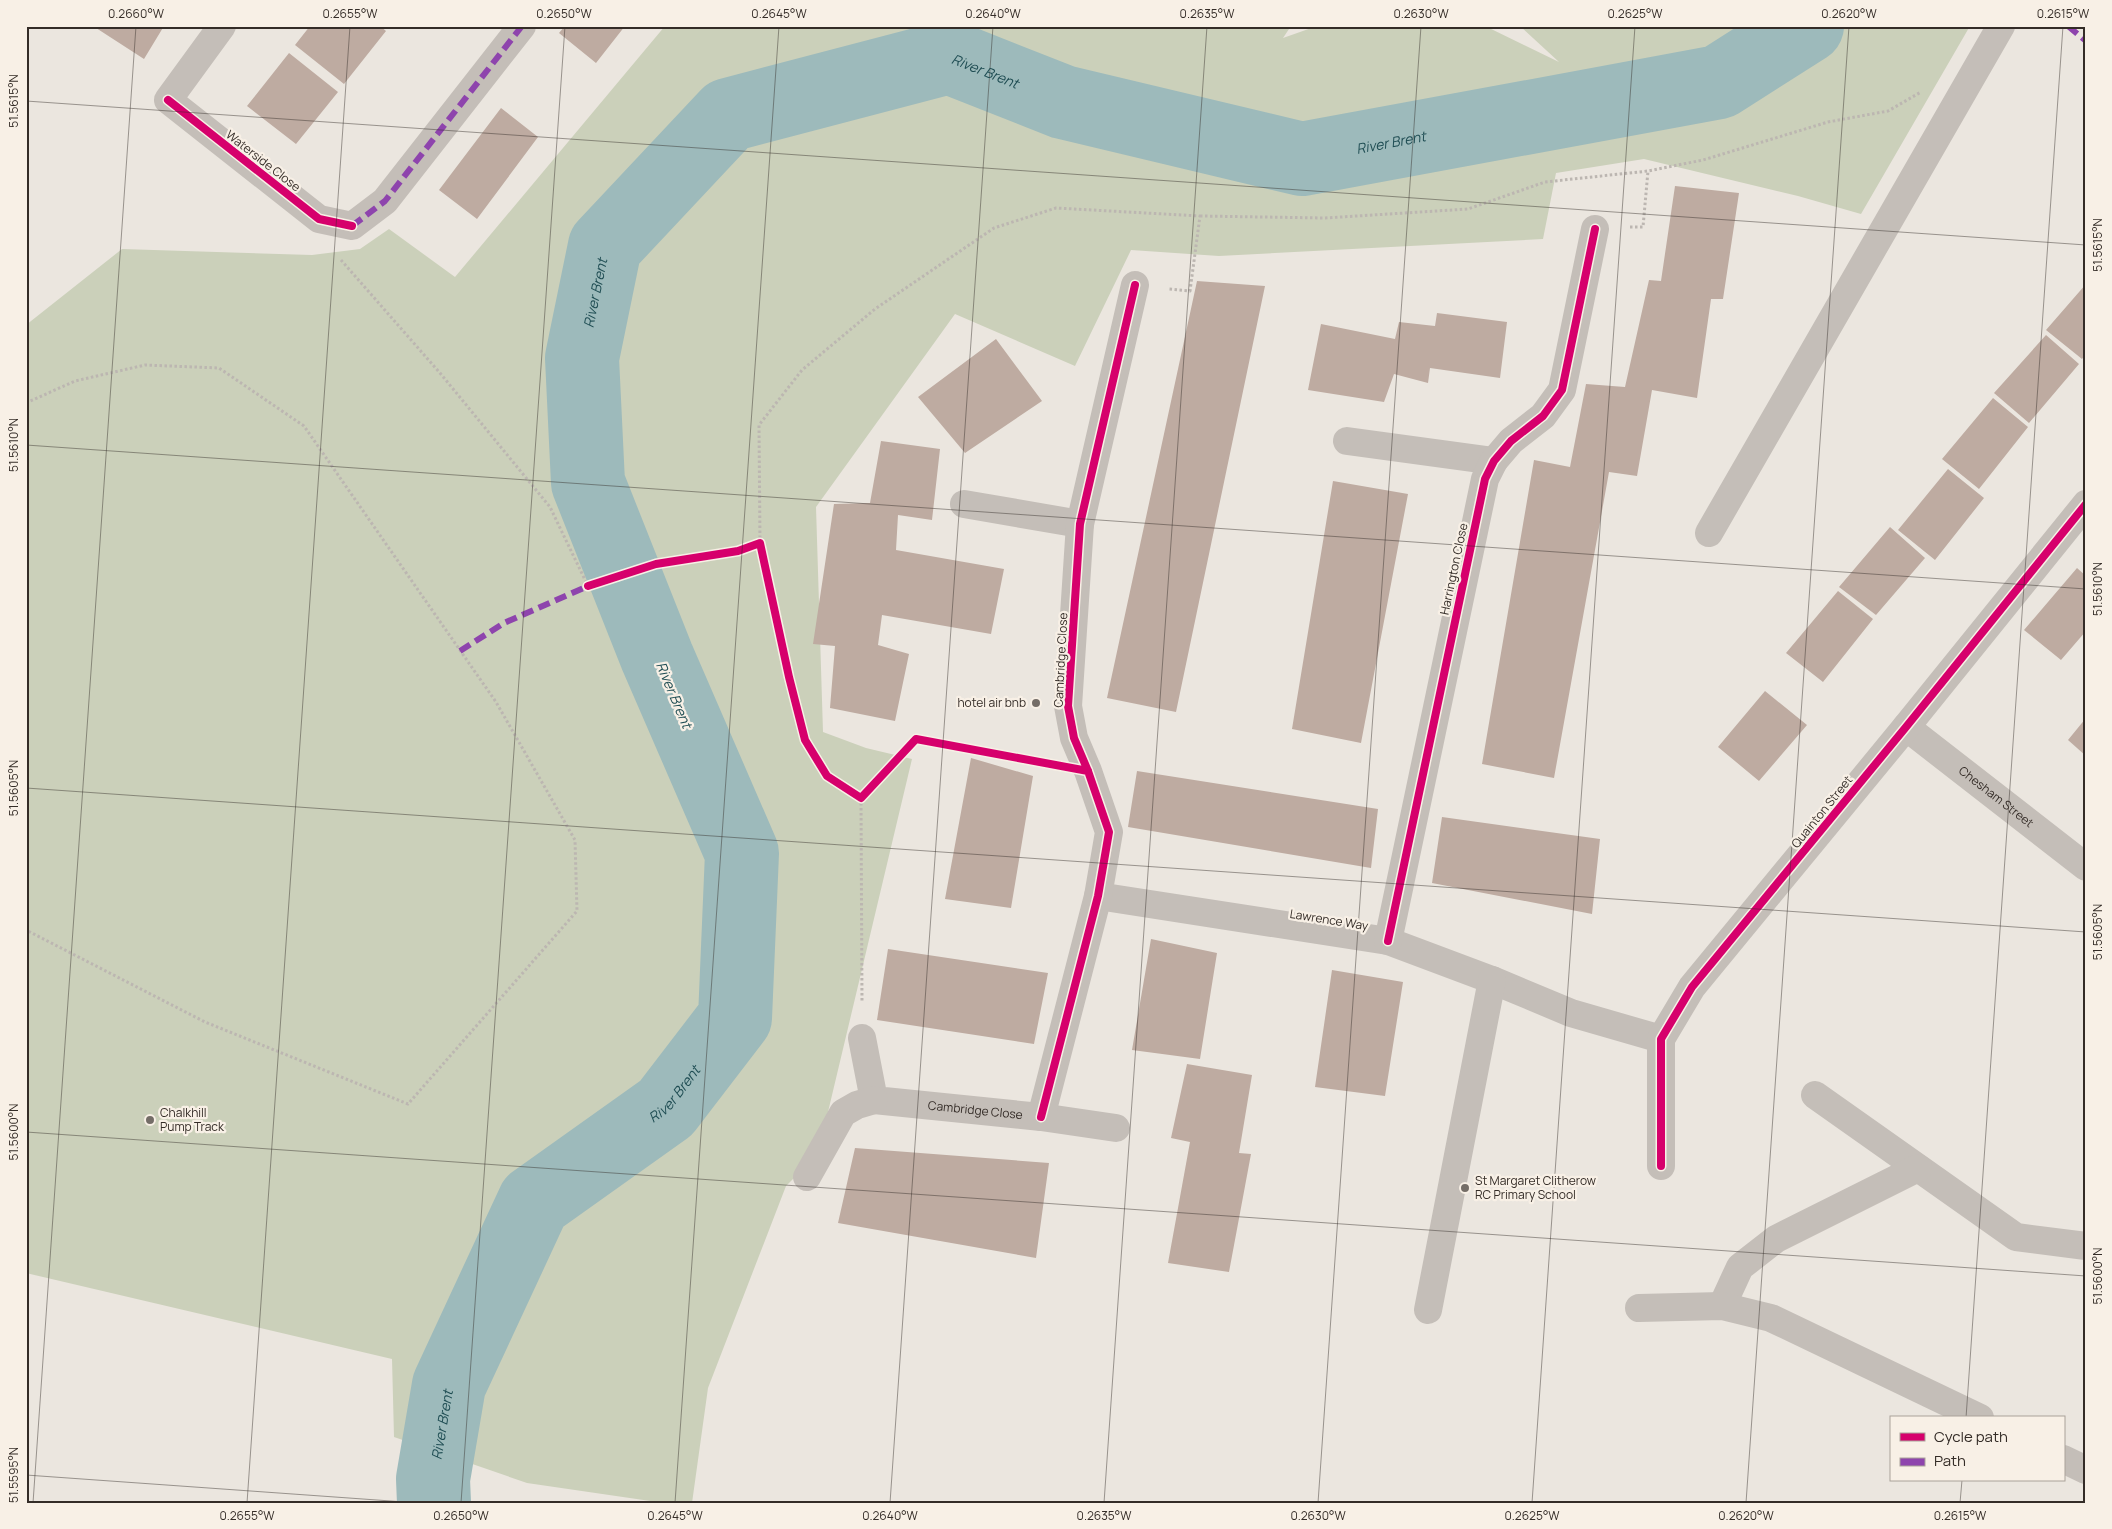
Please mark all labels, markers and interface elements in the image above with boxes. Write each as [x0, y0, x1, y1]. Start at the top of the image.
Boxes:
text: 0.2660°W [108, 5, 165, 22]
text: 0.2655°W [322, 5, 378, 22]
text: 0.2650°W [536, 5, 593, 22]
text: 0.2645°W [751, 5, 807, 22]
text: 0.2640°W [965, 5, 1022, 22]
text: 0.2635°W [1180, 5, 1235, 22]
text: 0.2630°W [1393, 5, 1449, 22]
text: 0.2625°W [1607, 5, 1663, 22]
text: 0.2620°W [1821, 5, 1877, 22]
text: 0.2615°W [2037, 5, 2090, 22]
water label: River Brent [949, 49, 1023, 93]
text: 51.5615°N [5, 74, 22, 128]
street label: Waterside Close [222, 126, 304, 195]
water label: River Brent [1355, 126, 1429, 158]
text: 51.5615°N [2089, 218, 2106, 272]
water label: River Brent [578, 255, 612, 329]
text: 51.5610°N [5, 418, 22, 472]
street label: Harrington Close [1435, 521, 1472, 616]
text: 51.5610°N [2089, 562, 2106, 616]
street label: Cambridge Close [1050, 612, 1071, 708]
water label: River Brent [652, 659, 697, 732]
place label: hotel air bnb [957, 694, 1026, 711]
marker: hotel air bnb [1030, 697, 1042, 709]
text: 51.5605°N [5, 760, 22, 816]
street label: Chesham Street [1955, 762, 2037, 831]
street label: Quainton Street [1787, 772, 1856, 852]
text: 51.5605°N [2089, 904, 2106, 960]
street label: Lawrence Way [1289, 905, 1370, 934]
water label: River Brent [644, 1060, 705, 1127]
street label: Cambridge Close [927, 1097, 1024, 1123]
text: 51.5600°N [5, 1104, 22, 1160]
place label: Chalkhill Pump Track [160, 1104, 225, 1135]
marker: Chalkhill Pump Track [144, 1114, 156, 1126]
place label: St Margaret Clitherow RC Primary School [1475, 1172, 1596, 1203]
marker: St Margaret Clitherow RC Primary School [1459, 1182, 1471, 1194]
text: 51.5600°N [2089, 1248, 2106, 1304]
water label: River Brent [426, 1387, 457, 1461]
legend [1890, 1416, 2064, 1482]
text: Cycle path [1934, 1426, 2008, 1447]
text: 51.5595°N [5, 1447, 22, 1503]
text: Path [1934, 1450, 1966, 1471]
text: 0.2655°W [219, 1507, 275, 1524]
text: 0.2650°W [433, 1507, 490, 1524]
text: 0.2645°W [647, 1507, 703, 1524]
text: 0.2640°W [862, 1507, 919, 1524]
text: 0.2635°W [1077, 1507, 1132, 1524]
text: 0.2630°W [1290, 1507, 1346, 1524]
text: 0.2625°W [1504, 1507, 1560, 1524]
text: 0.2620°W [1718, 1507, 1774, 1524]
text: 0.2615°W [1934, 1507, 1987, 1524]

